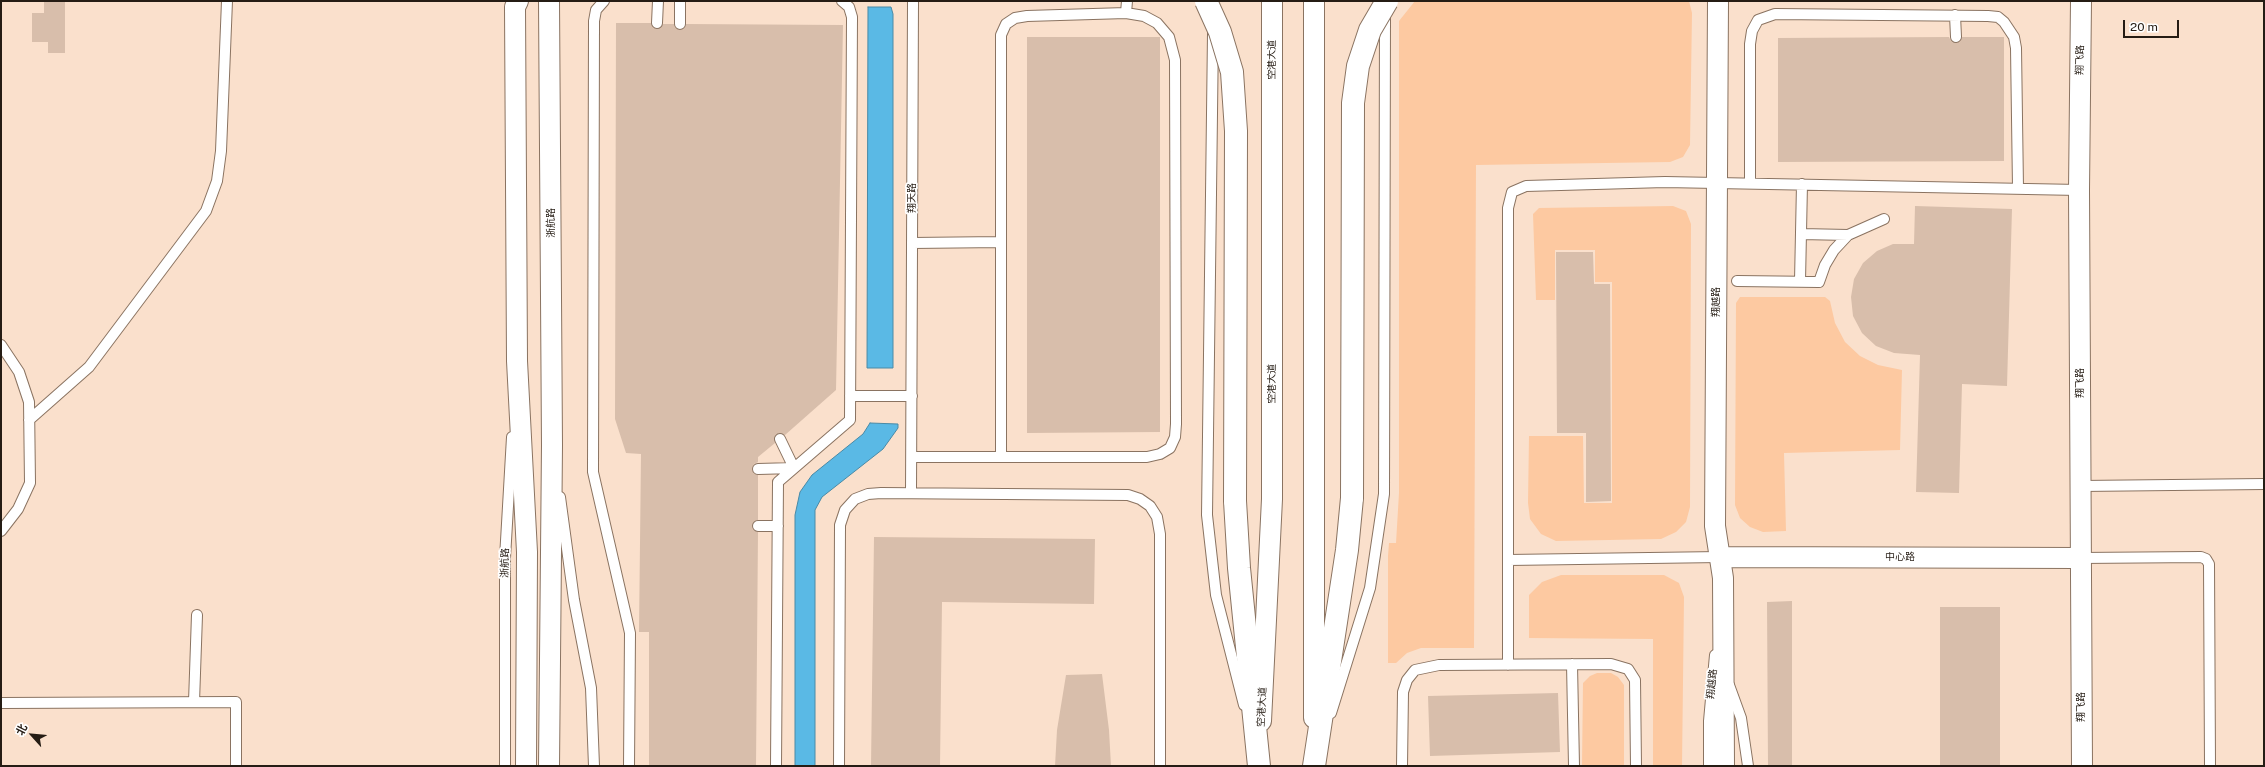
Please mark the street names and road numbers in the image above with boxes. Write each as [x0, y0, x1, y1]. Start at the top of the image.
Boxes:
street label: 空港大道 [1266, 40, 1278, 80]
street label: 翔飞路 [2074, 45, 2086, 75]
street label: 翔天路 [906, 183, 918, 213]
street label: 浙航路 [545, 208, 557, 238]
street label: 翔越路 [1710, 287, 1722, 317]
street label: 空港大道 [1266, 364, 1278, 404]
street label: 翔飞路 [2074, 368, 2086, 398]
street label: 浙航路 [499, 548, 511, 578]
street label: 中心路 [1885, 551, 1915, 563]
street label: 翔越路 [1704, 668, 1720, 700]
street label: 空港大道 [1255, 687, 1269, 727]
street label: 翔飞路 [2075, 692, 2087, 722]

